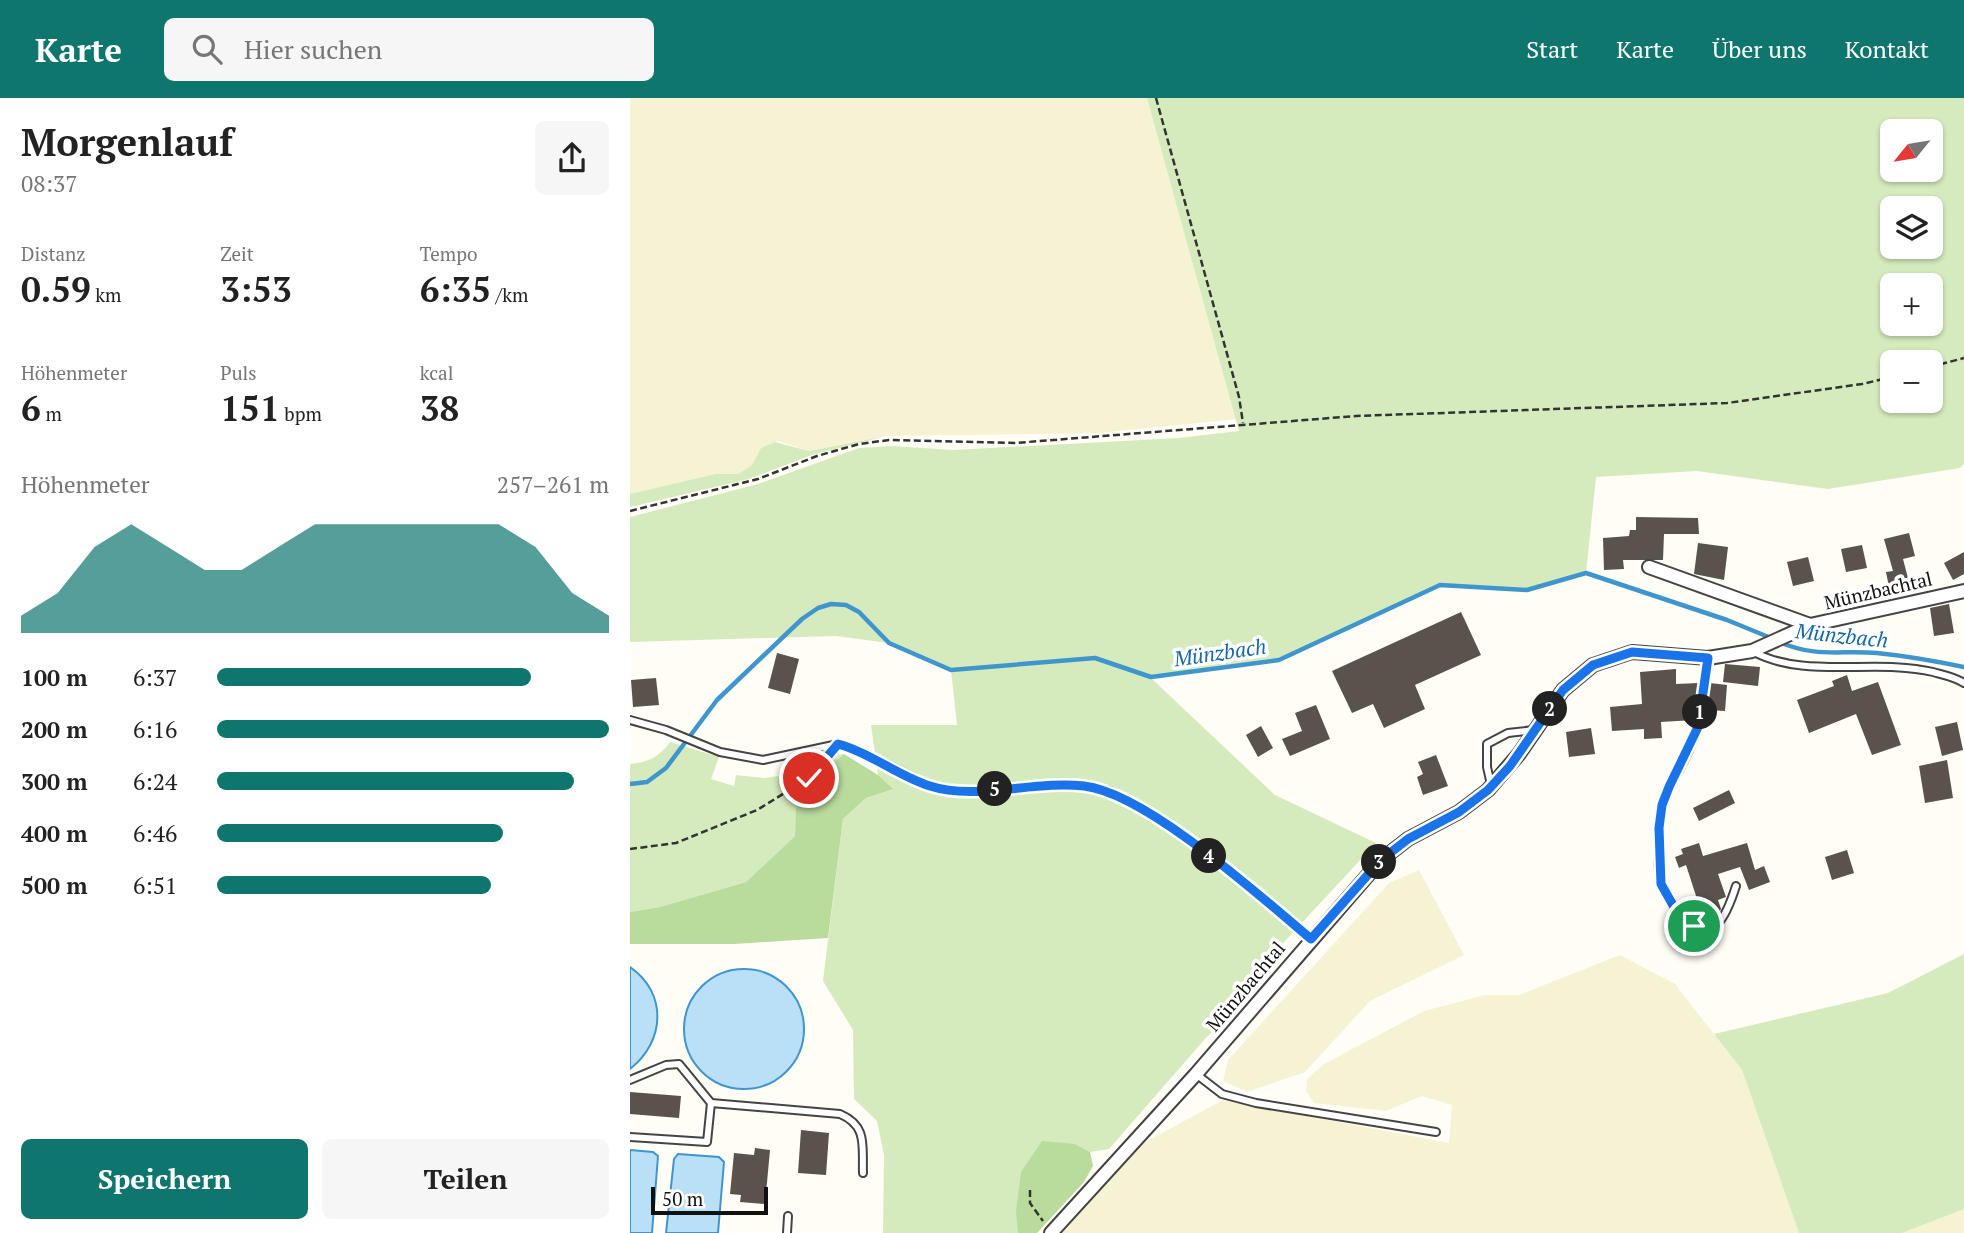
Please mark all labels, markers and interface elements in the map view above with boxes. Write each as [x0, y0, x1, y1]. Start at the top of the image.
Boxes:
search box [164, 18, 654, 81]
text: Karte [35, 28, 122, 71]
icon: search [188, 30, 226, 68]
text: Hier suchen [244, 32, 382, 66]
text: Start [1526, 33, 1578, 65]
text: Karte [1616, 33, 1674, 65]
text: Über uns [1712, 33, 1807, 65]
text: Kontakt [1845, 33, 1929, 65]
text: Morgenlauf [21, 117, 233, 167]
north arrow [1880, 119, 1942, 182]
map controls [1880, 119, 1943, 413]
button: share [535, 121, 609, 195]
text: 08:37 [21, 168, 78, 199]
button: layers [1880, 196, 1943, 259]
text: Distanz [21, 241, 86, 266]
text: Zeit [220, 241, 254, 266]
text: Tempo [420, 241, 477, 266]
text: 0.59 [21, 266, 91, 312]
text: 3:53 [220, 266, 292, 312]
text: 6:35 [420, 266, 491, 312]
button: + [1880, 273, 1943, 336]
text: km [91, 282, 122, 307]
text: /km [491, 282, 528, 307]
button: − [1880, 350, 1943, 413]
text: Höhenmeter [21, 360, 127, 385]
text: Puls [220, 360, 257, 385]
text: kcal [420, 360, 453, 385]
text: 6 [21, 385, 41, 431]
text: 151 [220, 385, 280, 431]
text: 38 [420, 385, 459, 431]
text: m [41, 401, 62, 426]
text: bpm [280, 401, 322, 426]
text: Höhenmeter [21, 469, 150, 500]
text: 257–261 m [497, 469, 609, 500]
street label: Münzbachtal [1821, 565, 1935, 615]
water label: Münzbach [1793, 616, 1890, 654]
water label: Münzbach [1171, 632, 1268, 672]
text: 100 m [21, 662, 87, 693]
text: 6:37 [133, 662, 177, 693]
pin: 2 [1532, 692, 1567, 726]
pin: 1 [1682, 694, 1718, 730]
text: 2 [1544, 696, 1555, 721]
text: 1 [1694, 699, 1705, 724]
text: 200 m [21, 714, 87, 745]
text: 6:16 [133, 714, 177, 745]
pin [779, 748, 839, 808]
icon: check [790, 759, 828, 797]
text: 300 m [21, 766, 87, 797]
text: 6:24 [133, 766, 177, 797]
pin: 5 [978, 772, 1012, 806]
text: 5 [989, 776, 1000, 801]
text: 400 m [21, 818, 87, 849]
text: 6:46 [133, 818, 177, 849]
pin: 4 [1192, 838, 1226, 874]
text: 4 [1203, 843, 1214, 868]
pin: 3 [1362, 844, 1396, 880]
text: 3 [1373, 849, 1384, 874]
text: 500 m [21, 870, 87, 901]
text: 6:51 [133, 870, 177, 901]
pin [1664, 896, 1724, 956]
icon: arrive [1675, 907, 1713, 945]
street label: Münzbachtal [1200, 936, 1290, 1036]
button: Speichern [21, 1139, 308, 1219]
button: Teilen [322, 1139, 609, 1219]
scale bar [651, 1184, 768, 1216]
text: 50 m [662, 1186, 703, 1211]

